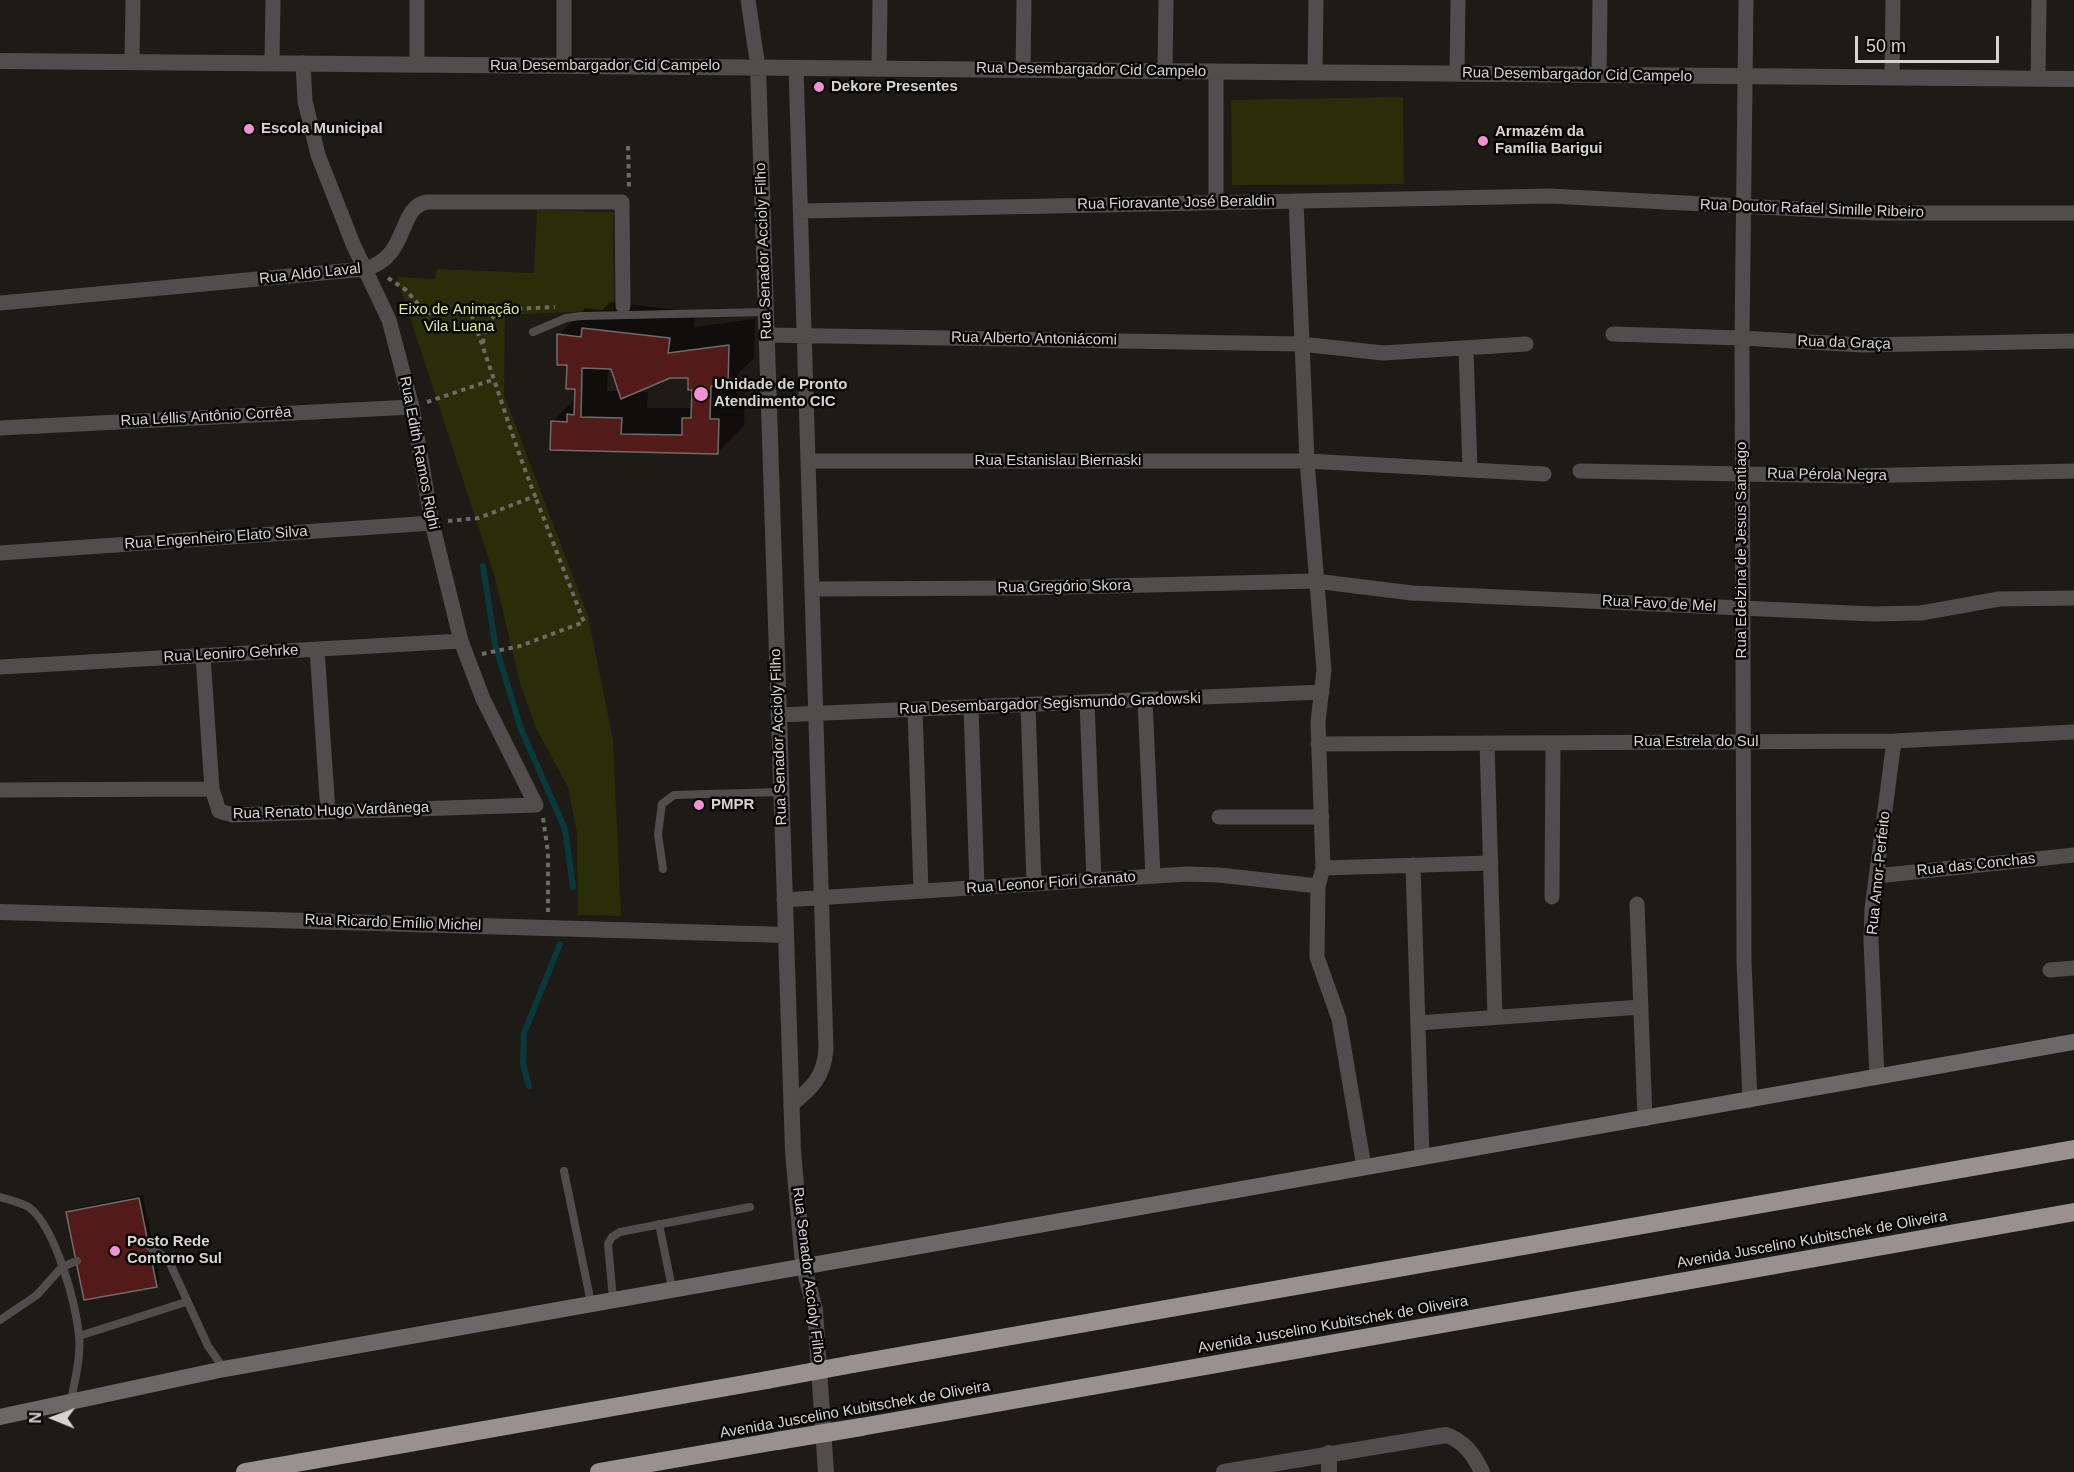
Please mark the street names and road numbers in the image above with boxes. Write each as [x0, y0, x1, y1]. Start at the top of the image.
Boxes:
street label: Rua Desembargador Cid Campelo [490, 57, 720, 75]
street label: Rua Desembargador Cid Campelo [976, 59, 1206, 81]
street label: Rua Desembargador Cid Campelo [1462, 64, 1692, 86]
street label: Rua Senador Accioly Filho [752, 162, 776, 340]
street label: Rua Fioravante José Beraldin [1077, 192, 1275, 214]
street label: Rua Doutor Rafael Simille Ribeiro [1700, 196, 1924, 222]
street label: Rua Aldo Laval [258, 260, 362, 288]
street label: Rua Alberto Antoniácomi [951, 329, 1117, 349]
street label: Rua da Graça [1797, 332, 1891, 354]
street label: Rua Edith Ramos Righi [395, 375, 443, 531]
street label: Rua Léllis Antônio Corrêa [120, 404, 292, 430]
street label: Rua Edelzina de Jesus Santiago [1733, 442, 1751, 658]
street label: Rua Estanislau Biernaski [975, 452, 1141, 470]
street label: Rua Pérola Negra [1767, 465, 1887, 485]
street label: Rua Engenheiro Elato Silva [124, 523, 308, 553]
street label: Rua Gregório Skora [997, 577, 1131, 597]
street label: Rua Favo de Mel [1601, 592, 1717, 616]
street label: Rua Leoniro Gehrke [163, 641, 299, 667]
street label: Rua Senador Accioly Filho [767, 648, 791, 826]
street label: Rua Desembargador Segismundo Gradowski [899, 690, 1201, 718]
street label: Rua Estrela do Sul [1633, 733, 1759, 751]
street label: Rua Renato Hugo Vardânega [232, 799, 430, 823]
street label: Rua Amor-Perfeito [1864, 810, 1894, 936]
street label: Rua das Conchas [1916, 850, 2036, 880]
street label: Rua Leonor Fiori Granato [966, 868, 1136, 898]
street label: Rua Ricardo Emílio Michel [304, 911, 482, 935]
street label: Rua Senador Accioly Filho [788, 1186, 828, 1364]
street label: Avenida Juscelino Kubitschek de Oliveira [1675, 1207, 1949, 1273]
street label: Avenida Juscelino Kubitschek de Oliveira [1196, 1292, 1470, 1358]
street label: Avenida Juscelino Kubitschek de Oliveira [718, 1377, 992, 1443]

